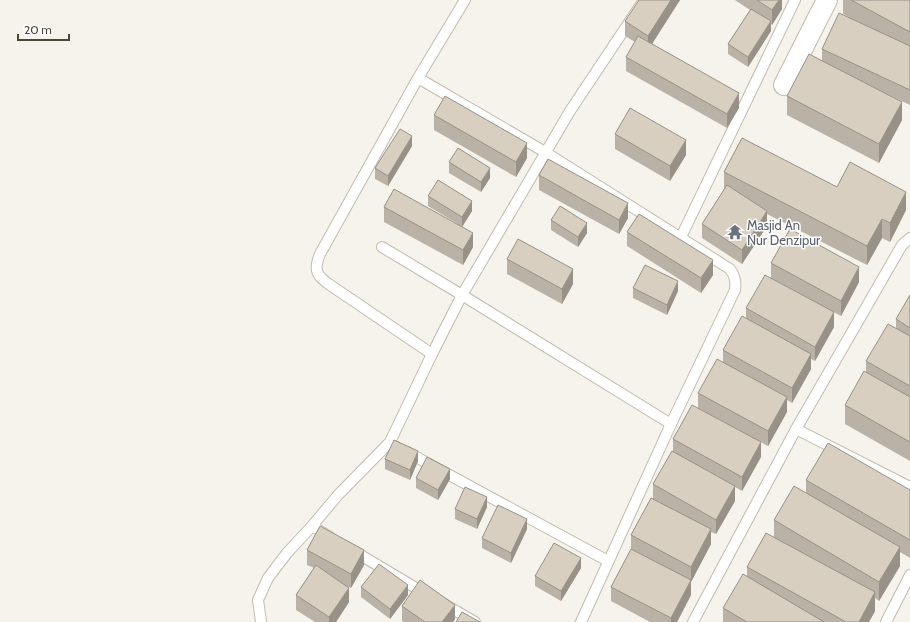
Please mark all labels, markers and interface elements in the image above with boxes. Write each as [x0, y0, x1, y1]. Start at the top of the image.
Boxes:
scale bar [18, 16, 69, 42]
text: 20 m [24, 22, 52, 37]
place label: Masjid An Nur Denzipur [747, 217, 821, 248]
temple icon: Masjid An Nur Denzipur [726, 223, 744, 241]

